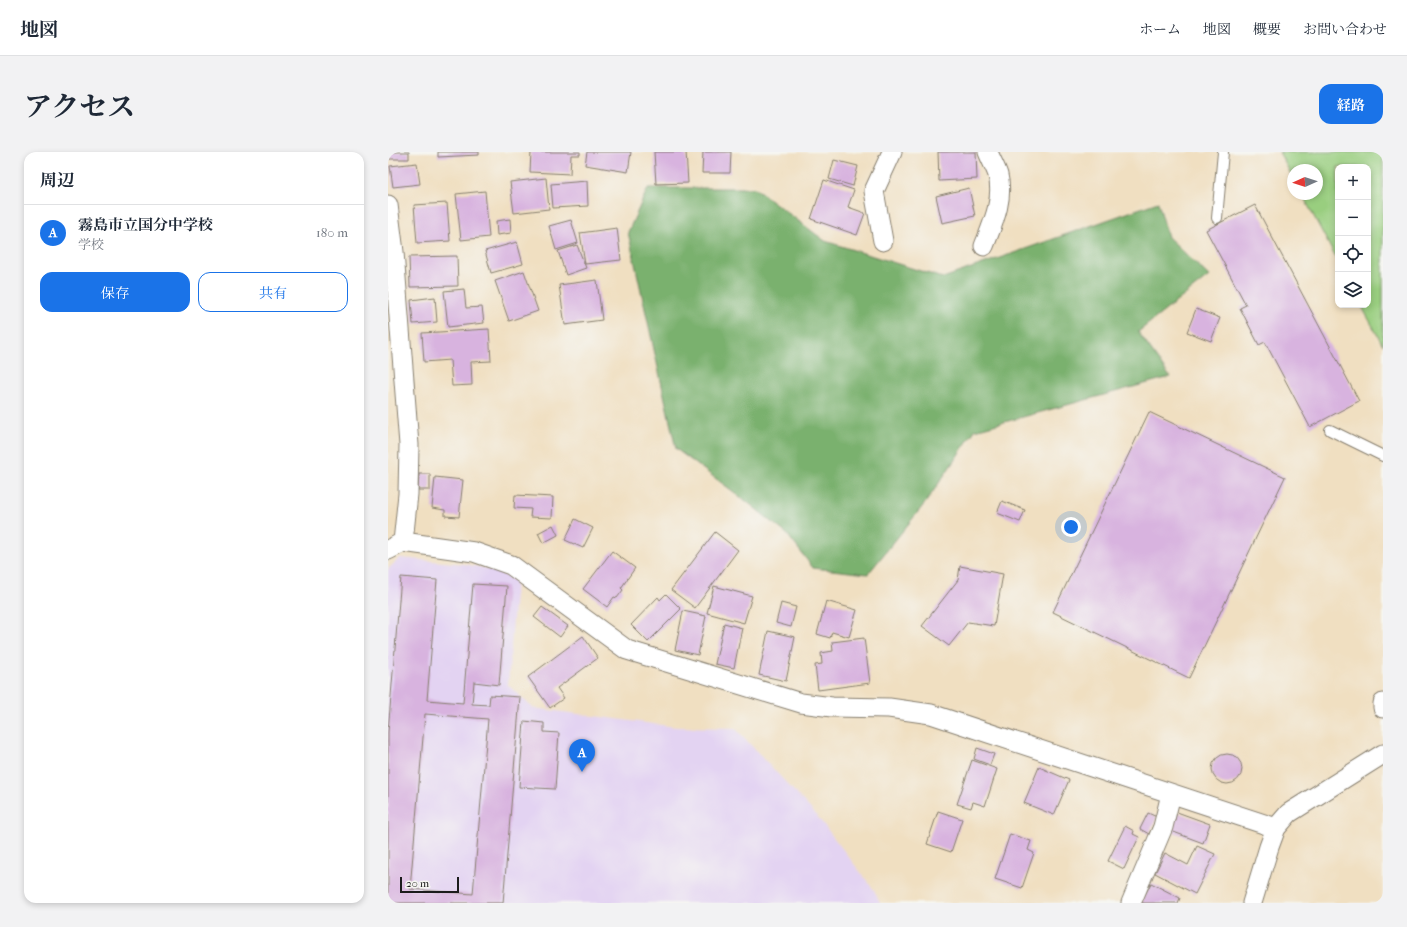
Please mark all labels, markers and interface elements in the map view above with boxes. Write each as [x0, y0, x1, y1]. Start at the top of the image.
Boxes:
text: 地図 [20, 19, 58, 41]
text: ホーム [1139, 21, 1181, 38]
text: 地図 [1203, 21, 1231, 38]
text: 概要 [1253, 21, 1281, 38]
text: お問い合わせ [1303, 21, 1387, 38]
button: 経路 [1319, 84, 1383, 124]
text: アクセス [24, 90, 135, 123]
north arrow [1287, 164, 1323, 200]
map controls [1335, 164, 1371, 308]
button: + [1335, 164, 1371, 200]
text: 周辺 [40, 170, 74, 190]
button: − [1335, 200, 1371, 236]
text: 霧島市立国分中学校 [78, 216, 213, 234]
text: A [49, 225, 57, 240]
text: 180 m [316, 225, 348, 240]
button: locate [1335, 236, 1371, 272]
text: 学校 [78, 237, 104, 252]
button: 保存 [40, 272, 190, 312]
button: 共有 [198, 272, 348, 312]
button: layers [1335, 272, 1371, 308]
your location [1061, 517, 1081, 537]
pin: A [569, 739, 595, 772]
scale bar [400, 875, 459, 894]
text: 20 m [406, 877, 429, 890]

